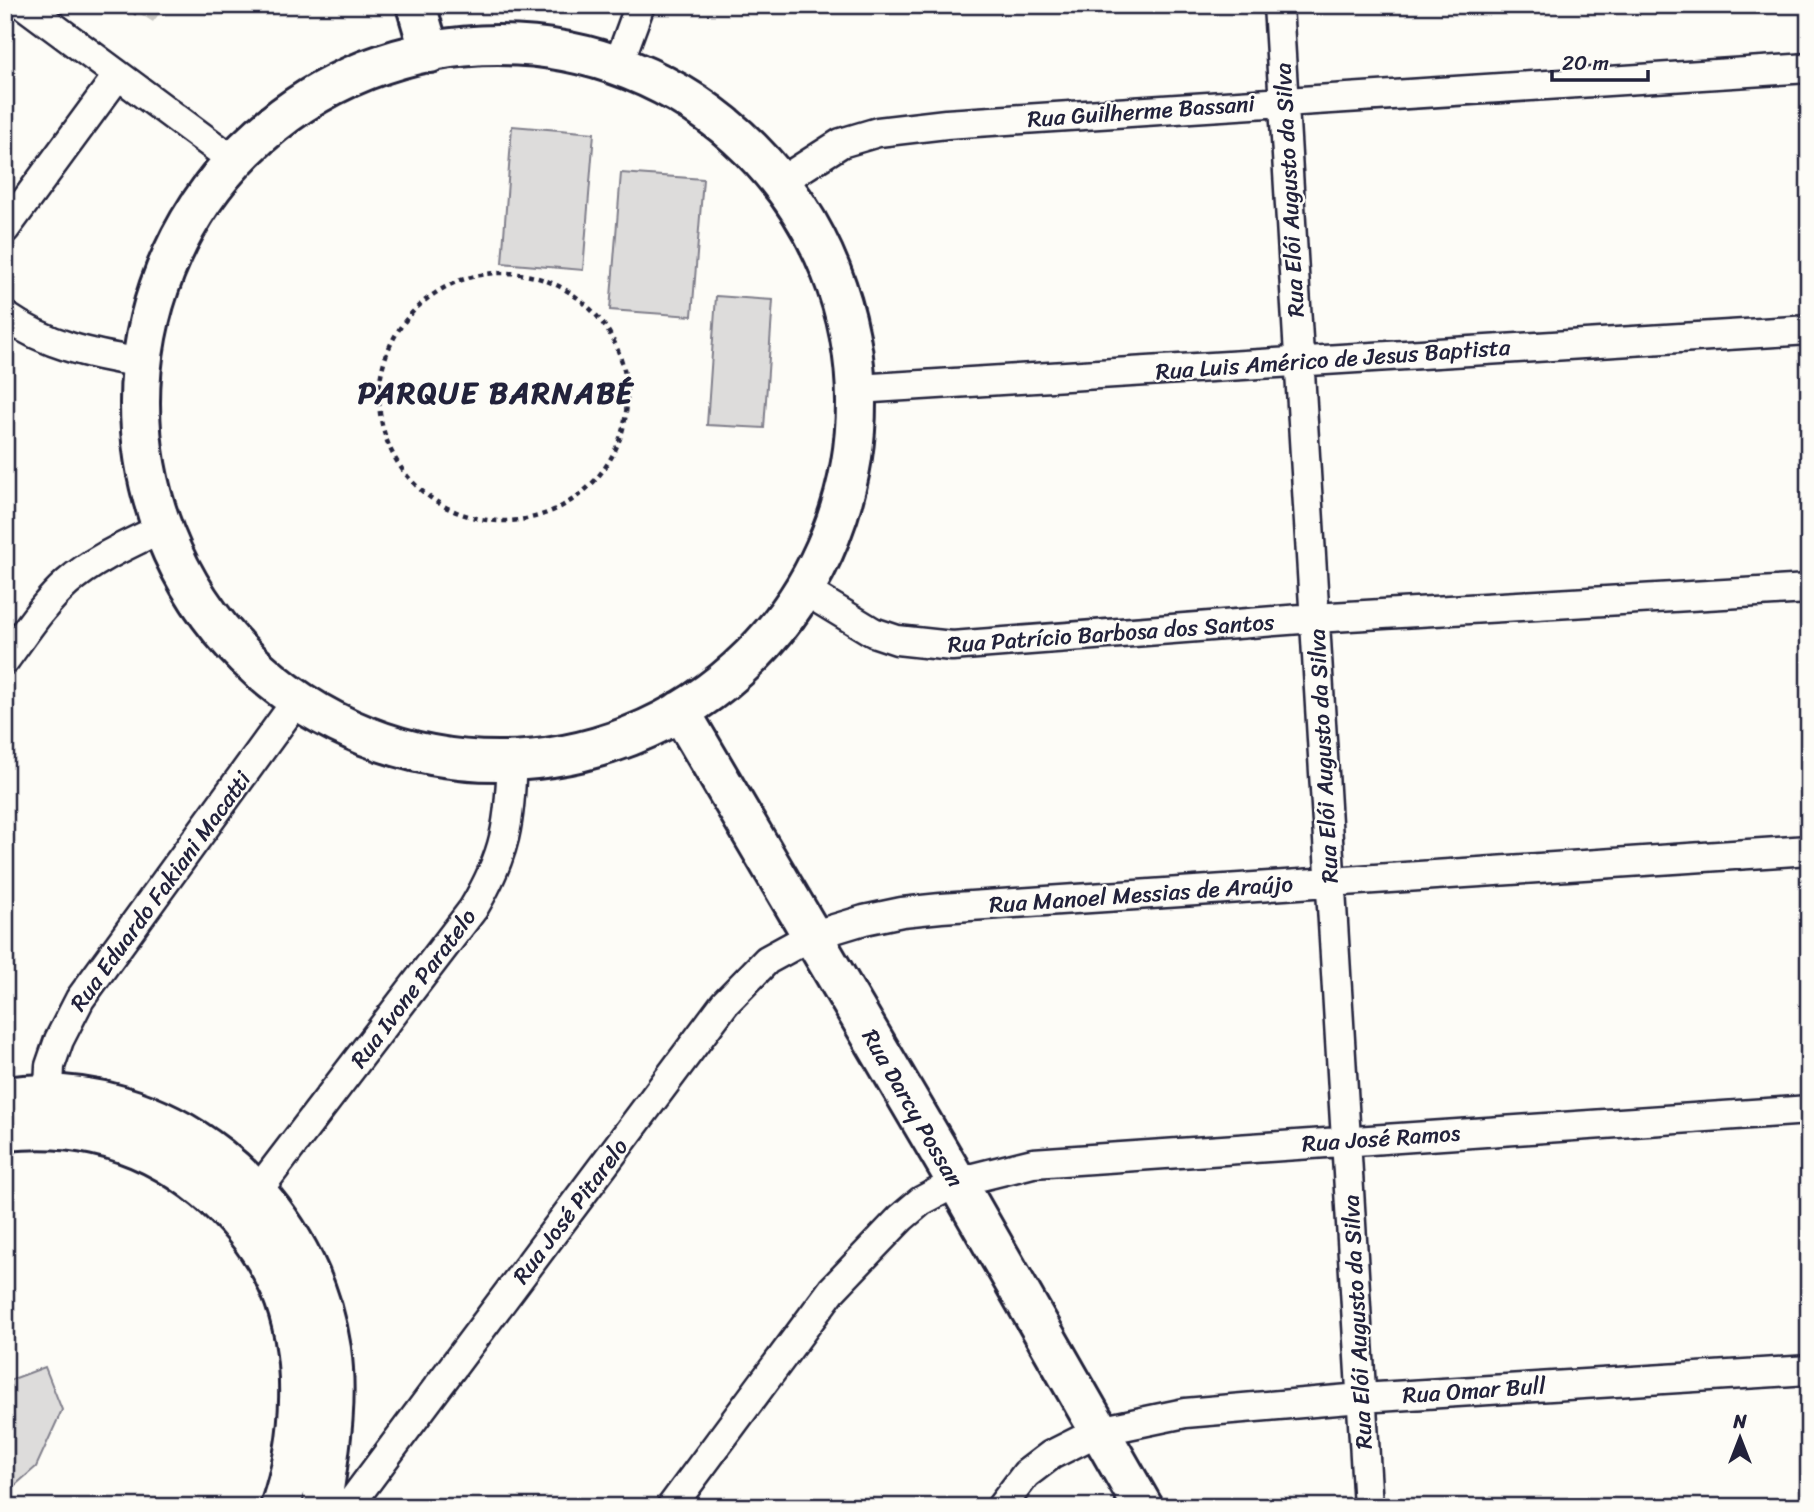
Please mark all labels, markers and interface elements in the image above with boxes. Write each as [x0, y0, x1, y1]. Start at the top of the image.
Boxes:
scale bar [1552, 38, 1648, 82]
text: 20 m [1562, 44, 1609, 82]
street label: Rua Elói Augusto da Silva [1262, 61, 1317, 318]
street label: Rua Guilherme Bassani [1026, 83, 1257, 140]
street label: Rua Luis Américo de Jesus Baptista [1154, 327, 1512, 392]
district label: PARQUE BARNABÉ [358, 366, 635, 420]
street label: Rua Patrício Barbosa dos Santos [946, 602, 1276, 665]
street label: Rua Elói Augusto da Silva [1296, 627, 1351, 884]
street label: Rua Eduardo Fakiani Macatti [59, 762, 262, 1020]
street label: Rua Manoel Messias de Araújo [988, 863, 1295, 926]
street label: Rua Ivone Paratelo [339, 899, 488, 1077]
street label: Rua Darcy Possan [850, 1021, 975, 1196]
street label: Rua José Ramos [1301, 1112, 1462, 1164]
street label: Rua José Pitarelo [502, 1129, 639, 1293]
street label: Rua Elói Augusto da Silva [1330, 1193, 1385, 1450]
street label: Rua Omar Bull [1401, 1365, 1547, 1416]
north arrow [1706, 1404, 1776, 1474]
text: N [1732, 1405, 1747, 1438]

